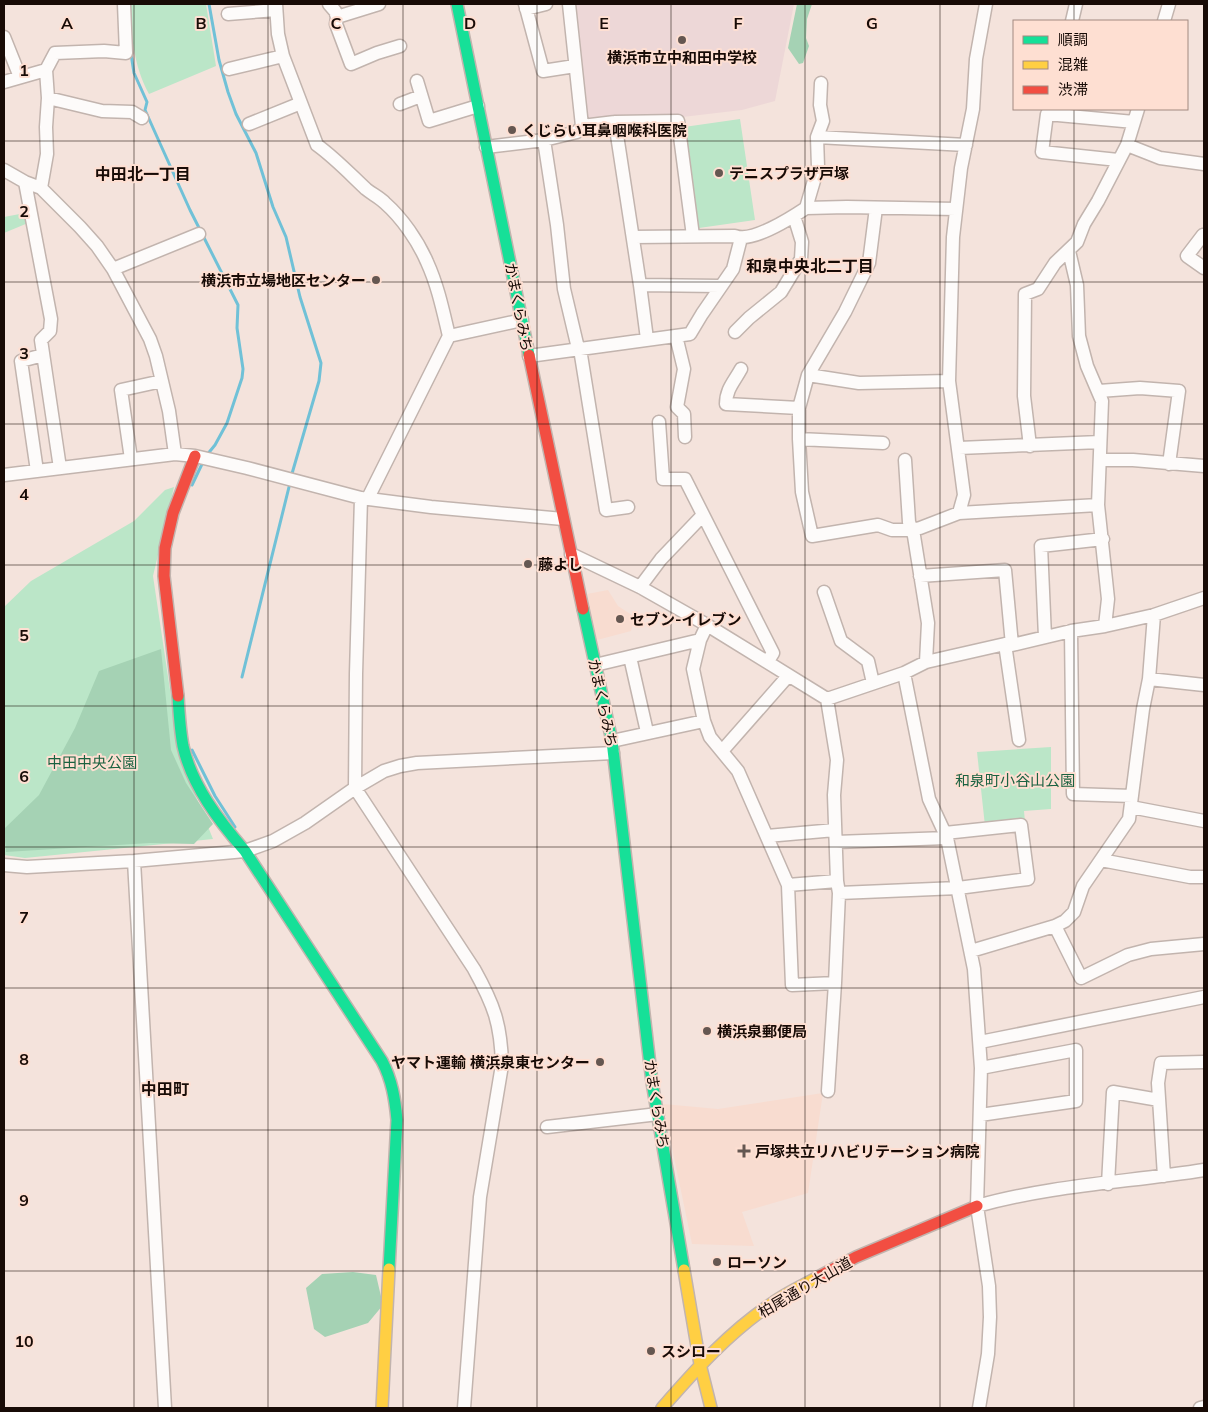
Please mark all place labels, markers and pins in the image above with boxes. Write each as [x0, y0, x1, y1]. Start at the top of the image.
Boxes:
marker: 横浜市立中和田中学校 [676, 34, 688, 46]
place label: 横浜市立中和田中学校 [607, 48, 757, 67]
place label: くじらい耳鼻咽喉科医院 [522, 121, 687, 140]
marker: くじらい耳鼻咽喉科医院 [506, 124, 518, 136]
place label: テニスプラザ戸塚 [729, 164, 849, 183]
marker: テニスプラザ戸塚 [713, 167, 725, 179]
place label: 横浜市立場地区センター [201, 271, 366, 290]
marker: 横浜市立場地区センター [370, 274, 382, 286]
place label: 藤よし [538, 555, 583, 574]
marker: 藤よし [522, 558, 534, 570]
place label: セブン-イレブン [630, 610, 742, 629]
marker: セブン-イレブン [614, 613, 626, 625]
place label: 横浜泉郵便局 [717, 1022, 807, 1041]
marker: 横浜泉郵便局 [701, 1025, 713, 1037]
place label: ヤマト運輸 横浜泉東センター [391, 1053, 590, 1072]
marker: ヤマト運輸 横浜泉東センター [594, 1056, 606, 1068]
place label: 戸塚共立リハビリテーション病院 [755, 1142, 980, 1161]
marker: 戸塚共立リハビリテーション病院 [737, 1144, 751, 1158]
place label: ローソン [727, 1253, 787, 1272]
marker: ローソン [711, 1256, 723, 1268]
place label: スシロー [661, 1342, 721, 1361]
marker: スシロー [645, 1345, 657, 1357]

